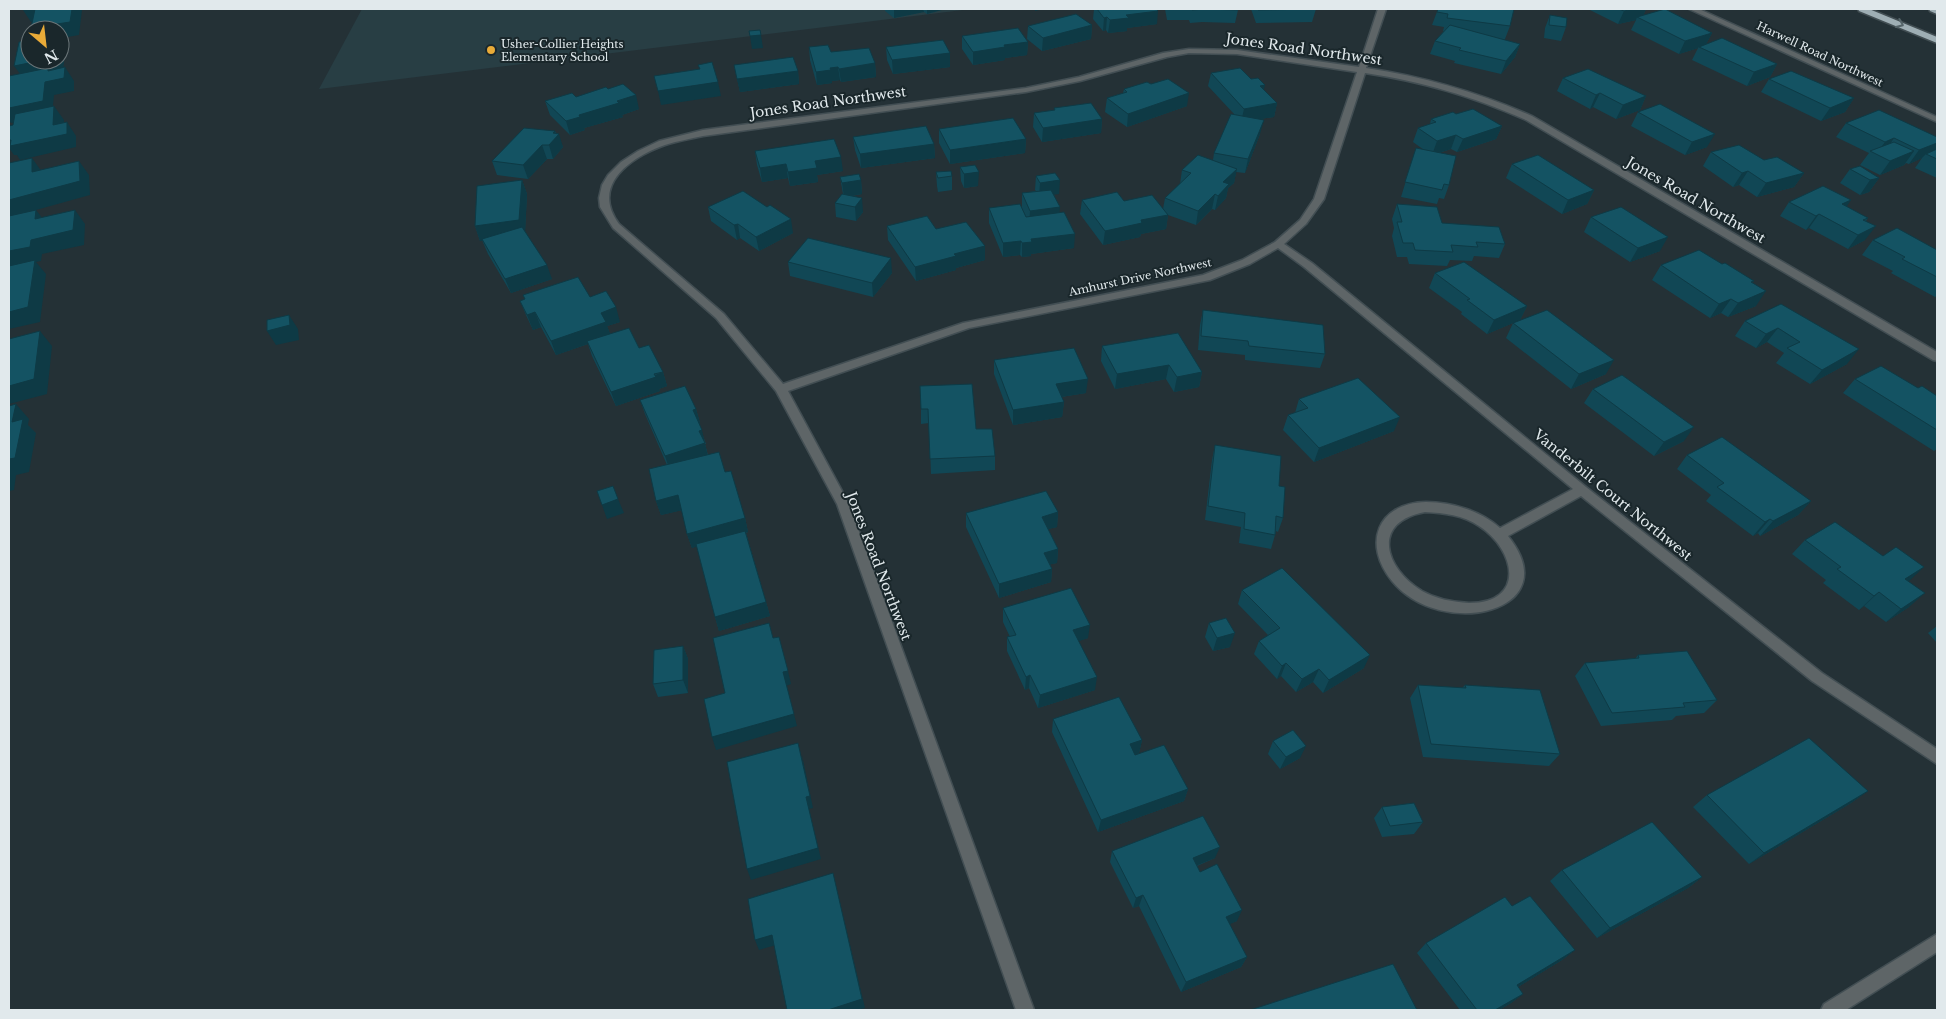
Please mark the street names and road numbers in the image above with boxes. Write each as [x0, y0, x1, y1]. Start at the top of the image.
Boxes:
street label: Harwell Road Northwest [1755, 19, 1886, 90]
street label: Jones Road Northwest [1223, 29, 1384, 69]
street label: Jones Road Northwest [747, 82, 908, 122]
street label: Jones Road Northwest [1622, 152, 1769, 248]
street label: Amhurst Drive Northwest [1066, 255, 1213, 299]
street label: Vanderbilt Court Northwest [1529, 425, 1696, 565]
street label: Jones Road Northwest [842, 487, 916, 643]

